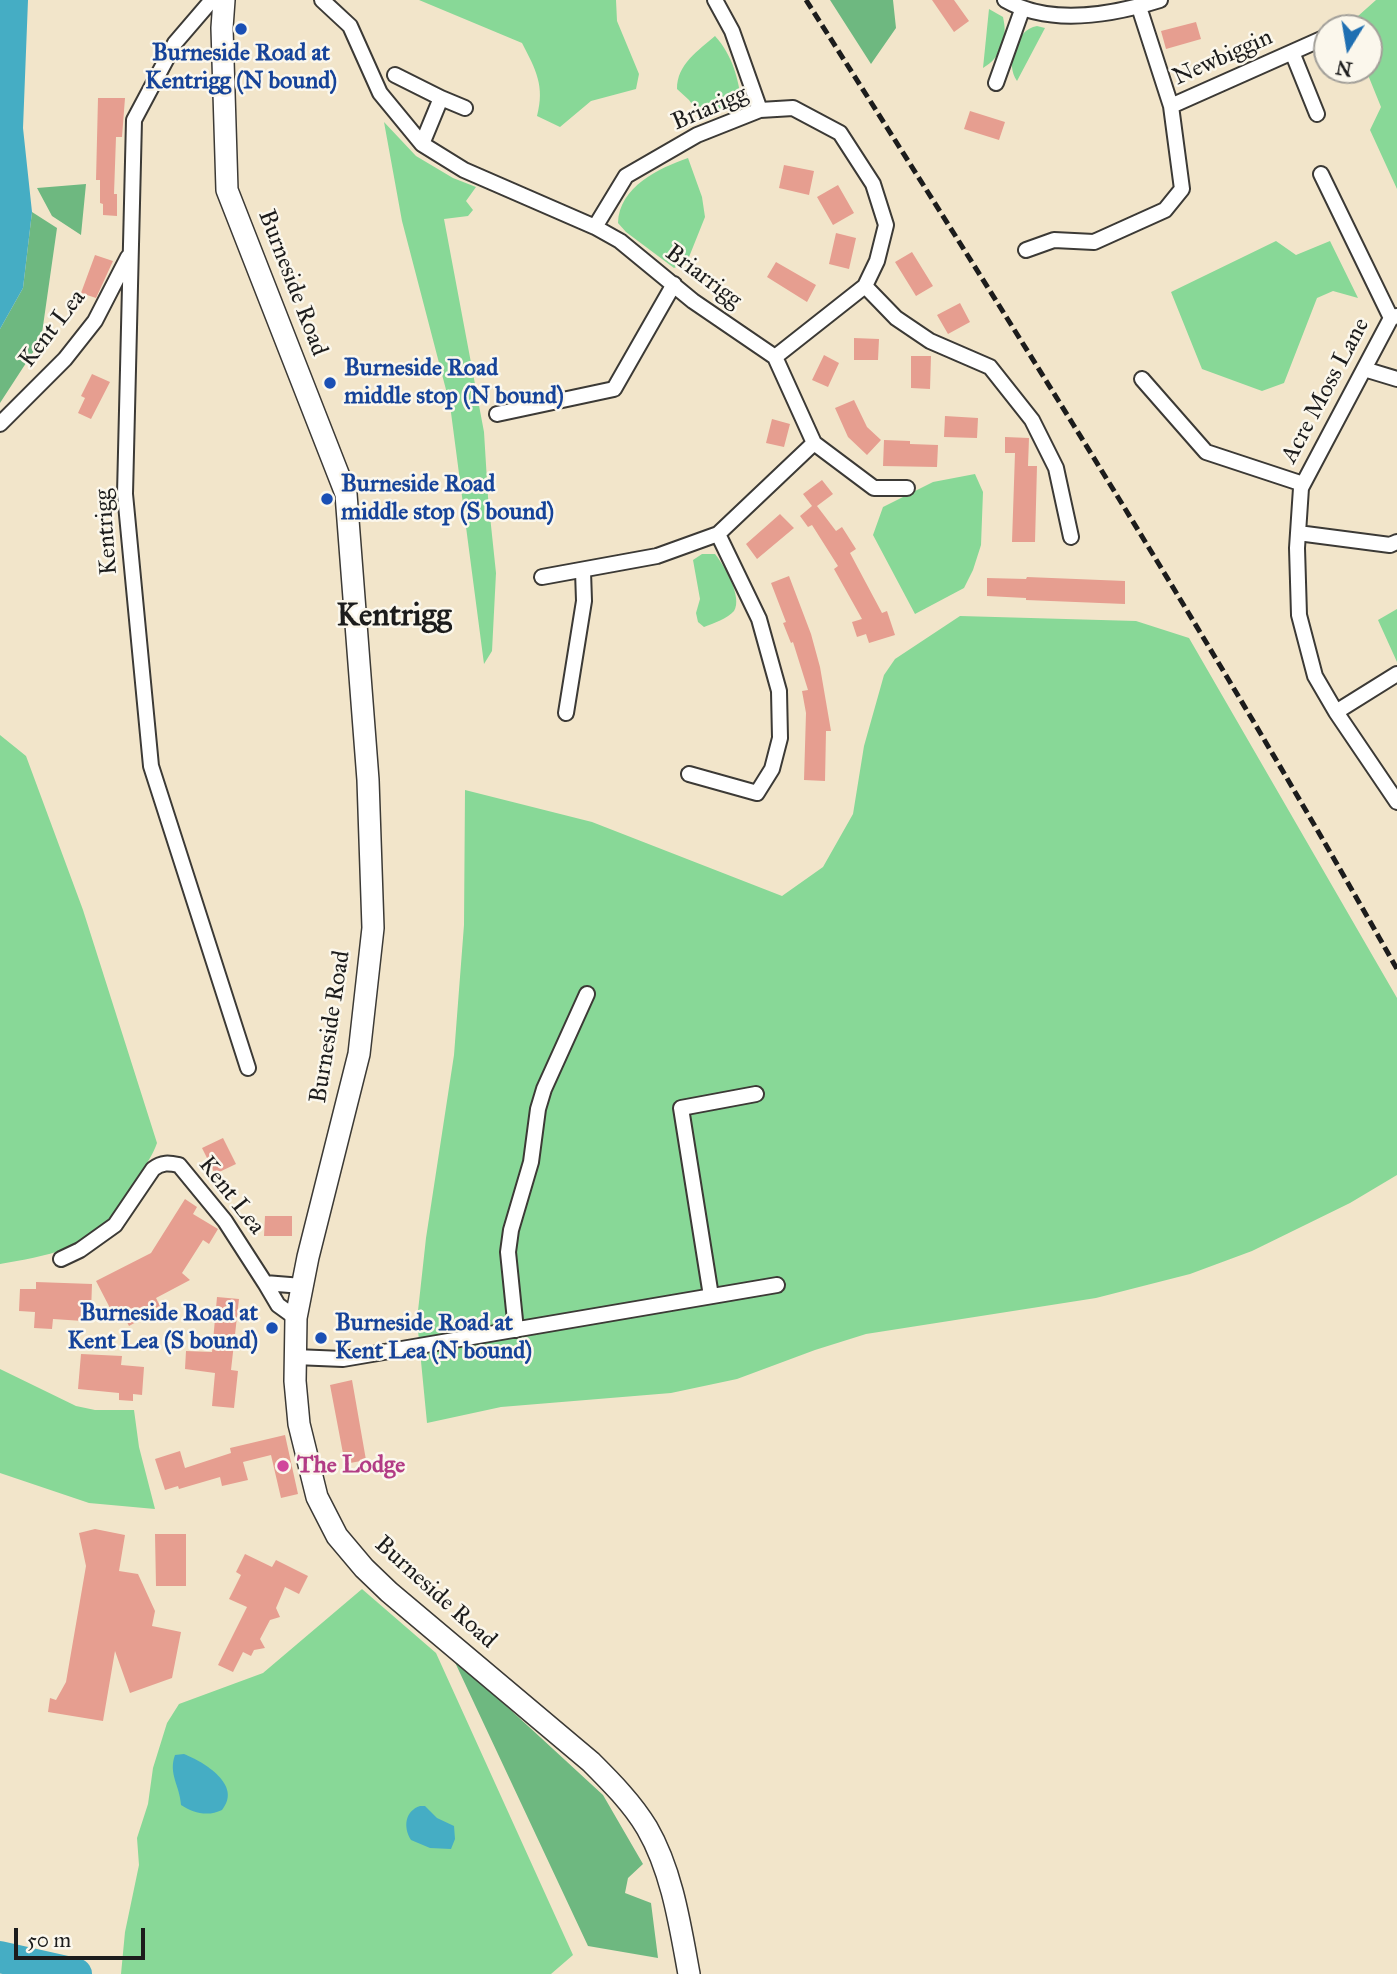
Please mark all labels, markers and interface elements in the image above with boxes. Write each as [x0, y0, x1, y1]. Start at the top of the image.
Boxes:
north arrow [1313, 14, 1383, 84]
marker: Burneside Road at Kentrigg (N bound) [233, 21, 249, 37]
street label: Newbiggin [1169, 23, 1277, 93]
place label: Burneside Road at Kentrigg (N bound) [145, 40, 337, 96]
text: N [1334, 55, 1354, 81]
street label: Briarigg [668, 80, 752, 138]
street label: Burneside Road [251, 206, 333, 360]
street label: Briarrigg [659, 239, 747, 315]
street label: Kent Lea [14, 284, 92, 374]
street label: Acre Moss Lane [1276, 313, 1376, 469]
place label: Burneside Road middle stop (N bound) [344, 355, 564, 411]
marker: Burneside Road middle stop (N bound) [322, 375, 338, 391]
place label: Burneside Road middle stop (S bound) [341, 471, 554, 527]
street label: Kentrigg [90, 488, 124, 576]
marker: Burneside Road middle stop (S bound) [319, 491, 335, 507]
district label: Kentrigg [337, 598, 451, 636]
street label: Burneside Road [305, 949, 357, 1105]
street label: Kent Lea [192, 1151, 270, 1241]
place label: Burneside Road at Kent Lea (S bound) [68, 1300, 258, 1356]
place label: Burneside Road at Kent Lea (N bound) [335, 1310, 532, 1366]
marker: Burneside Road at Kent Lea (S bound) [264, 1320, 280, 1336]
marker: Burneside Road at Kent Lea (N bound) [313, 1330, 329, 1346]
place label: The Lodge [297, 1452, 405, 1480]
marker: The Lodge [275, 1458, 291, 1474]
street label: Burneside Road [368, 1531, 502, 1655]
scale bar [18, 1914, 149, 1958]
text: 50 m [27, 1927, 71, 1953]

